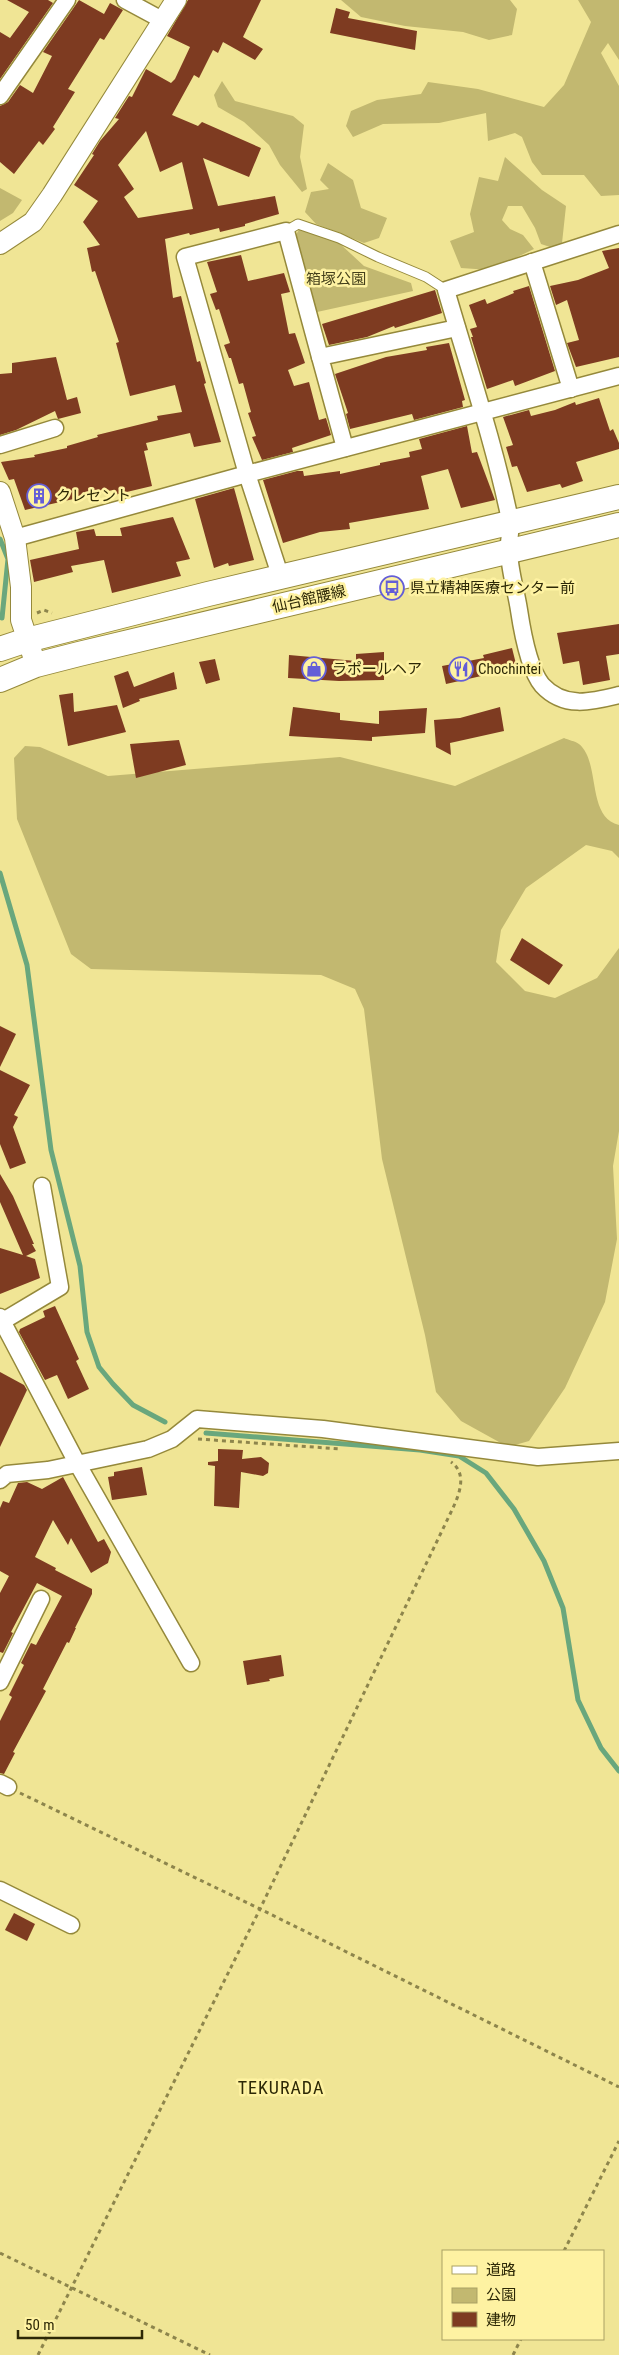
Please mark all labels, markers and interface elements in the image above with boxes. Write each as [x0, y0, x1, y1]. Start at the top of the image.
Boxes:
park label: 箱塚公園 [306, 270, 366, 288]
building icon: クレセント [26, 483, 52, 509]
place label: クレセント [56, 487, 131, 505]
bus stop icon: 県立精神医療センター前 [379, 575, 405, 601]
place label: 県立精神医療センター前 [410, 579, 575, 597]
street label: 仙台館腰線 [270, 582, 348, 616]
shop icon: ラポールヘア [301, 656, 327, 682]
restaurant icon: Chochintei [448, 656, 474, 682]
place label: ラポールヘア [332, 660, 422, 678]
place label: Chochintei [478, 660, 541, 678]
district label: TEKURADA [238, 2077, 324, 2098]
legend [442, 2250, 604, 2340]
text: 道路 [486, 2261, 516, 2279]
text: 公園 [486, 2286, 516, 2304]
scale bar [18, 2308, 141, 2340]
text: 建物 [486, 2311, 516, 2329]
text: 50 m [25, 2316, 55, 2334]

